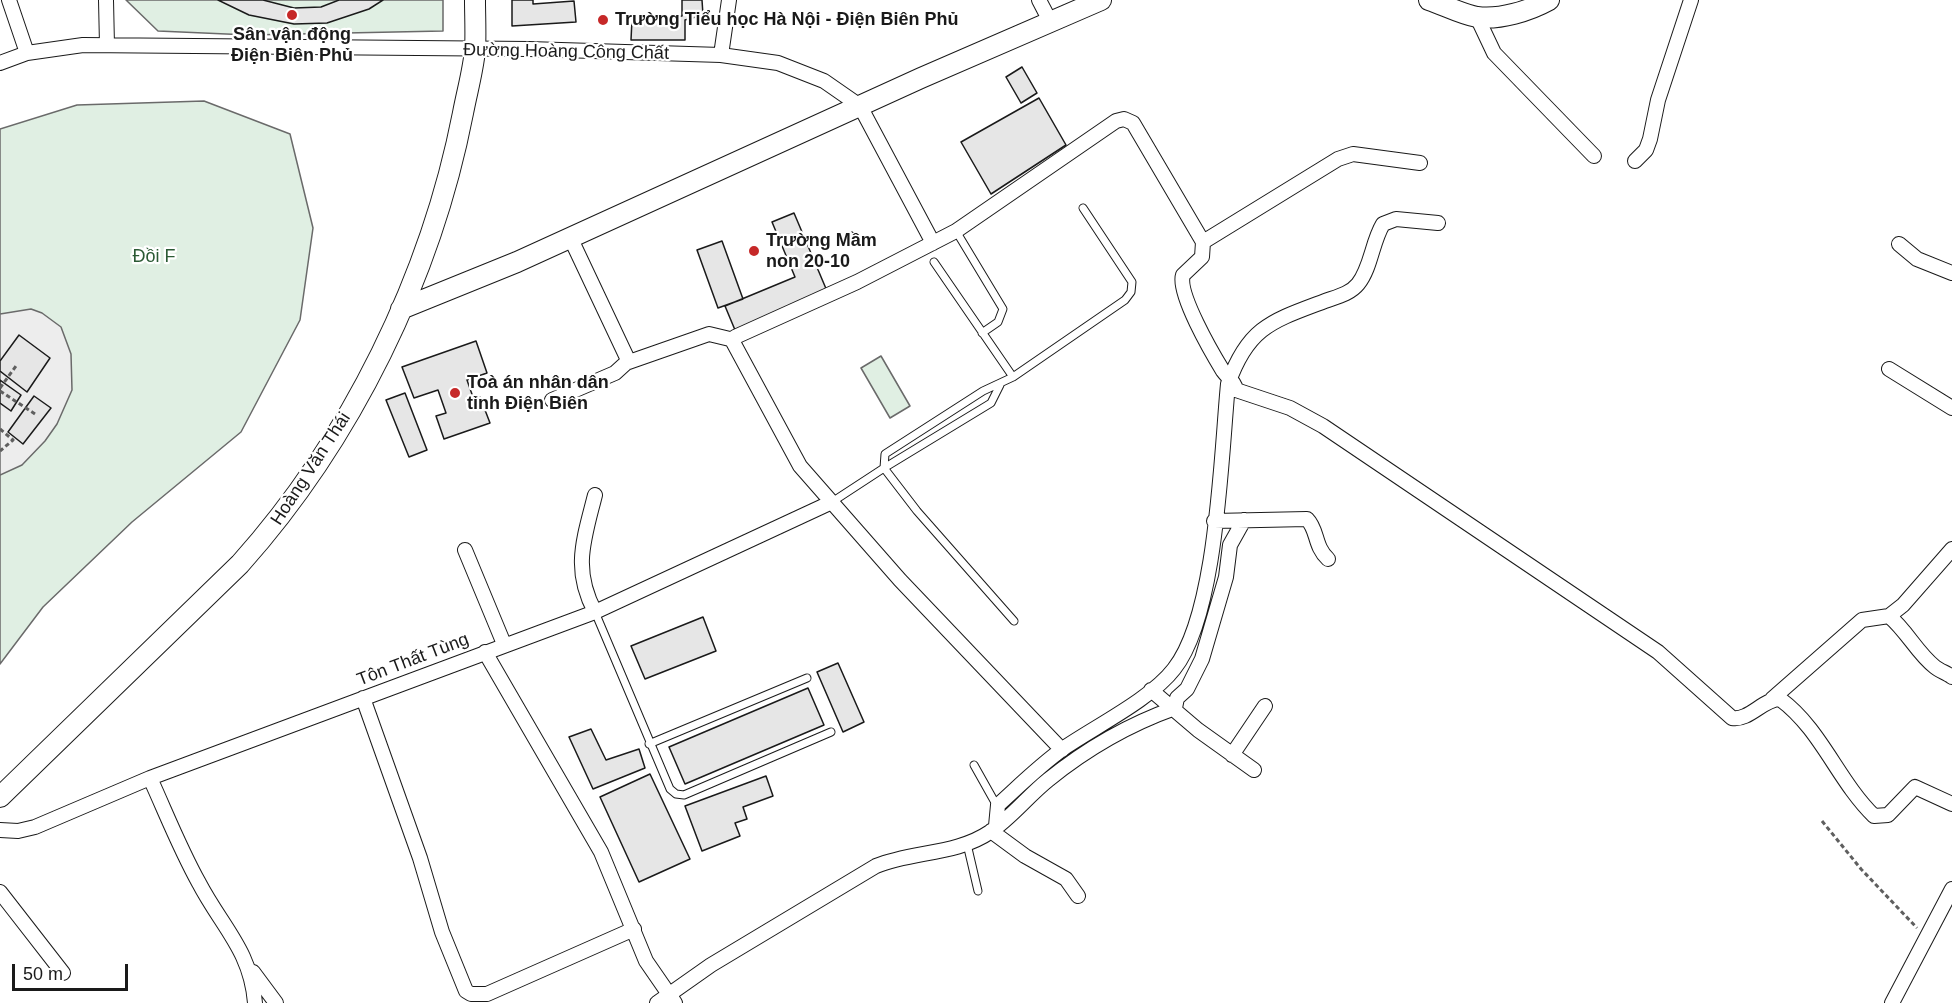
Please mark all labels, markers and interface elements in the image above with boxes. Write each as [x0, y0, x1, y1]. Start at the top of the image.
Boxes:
marker: Sân vận động Điện Biên Phủ [285, 8, 299, 22]
place label: Trường Tiểu học Hà Nội - Điện Biên Phủ [615, 9, 959, 31]
marker: Trường Tiểu học Hà Nội - Điện Biên Phủ [596, 13, 610, 27]
place label: Sân vận động Điện Biên Phủ [231, 24, 353, 66]
street label: Đường Hoàng Công Chất [463, 39, 669, 65]
place label: Trường Mầm non 20-10 [766, 230, 877, 272]
marker: Trường Mầm non 20-10 [747, 244, 761, 258]
park label: Đồi F [132, 246, 176, 268]
place label: Toà án nhân dân tỉnh Điện Biên [467, 372, 609, 415]
marker: Toà án nhân dân tỉnh Điện Biên [448, 386, 462, 400]
street label: Hoàng Văn Thái [267, 409, 355, 529]
street label: Tôn Thất Tùng [354, 629, 472, 691]
scale bar [15, 952, 130, 990]
text: 50 m [23, 964, 63, 984]

